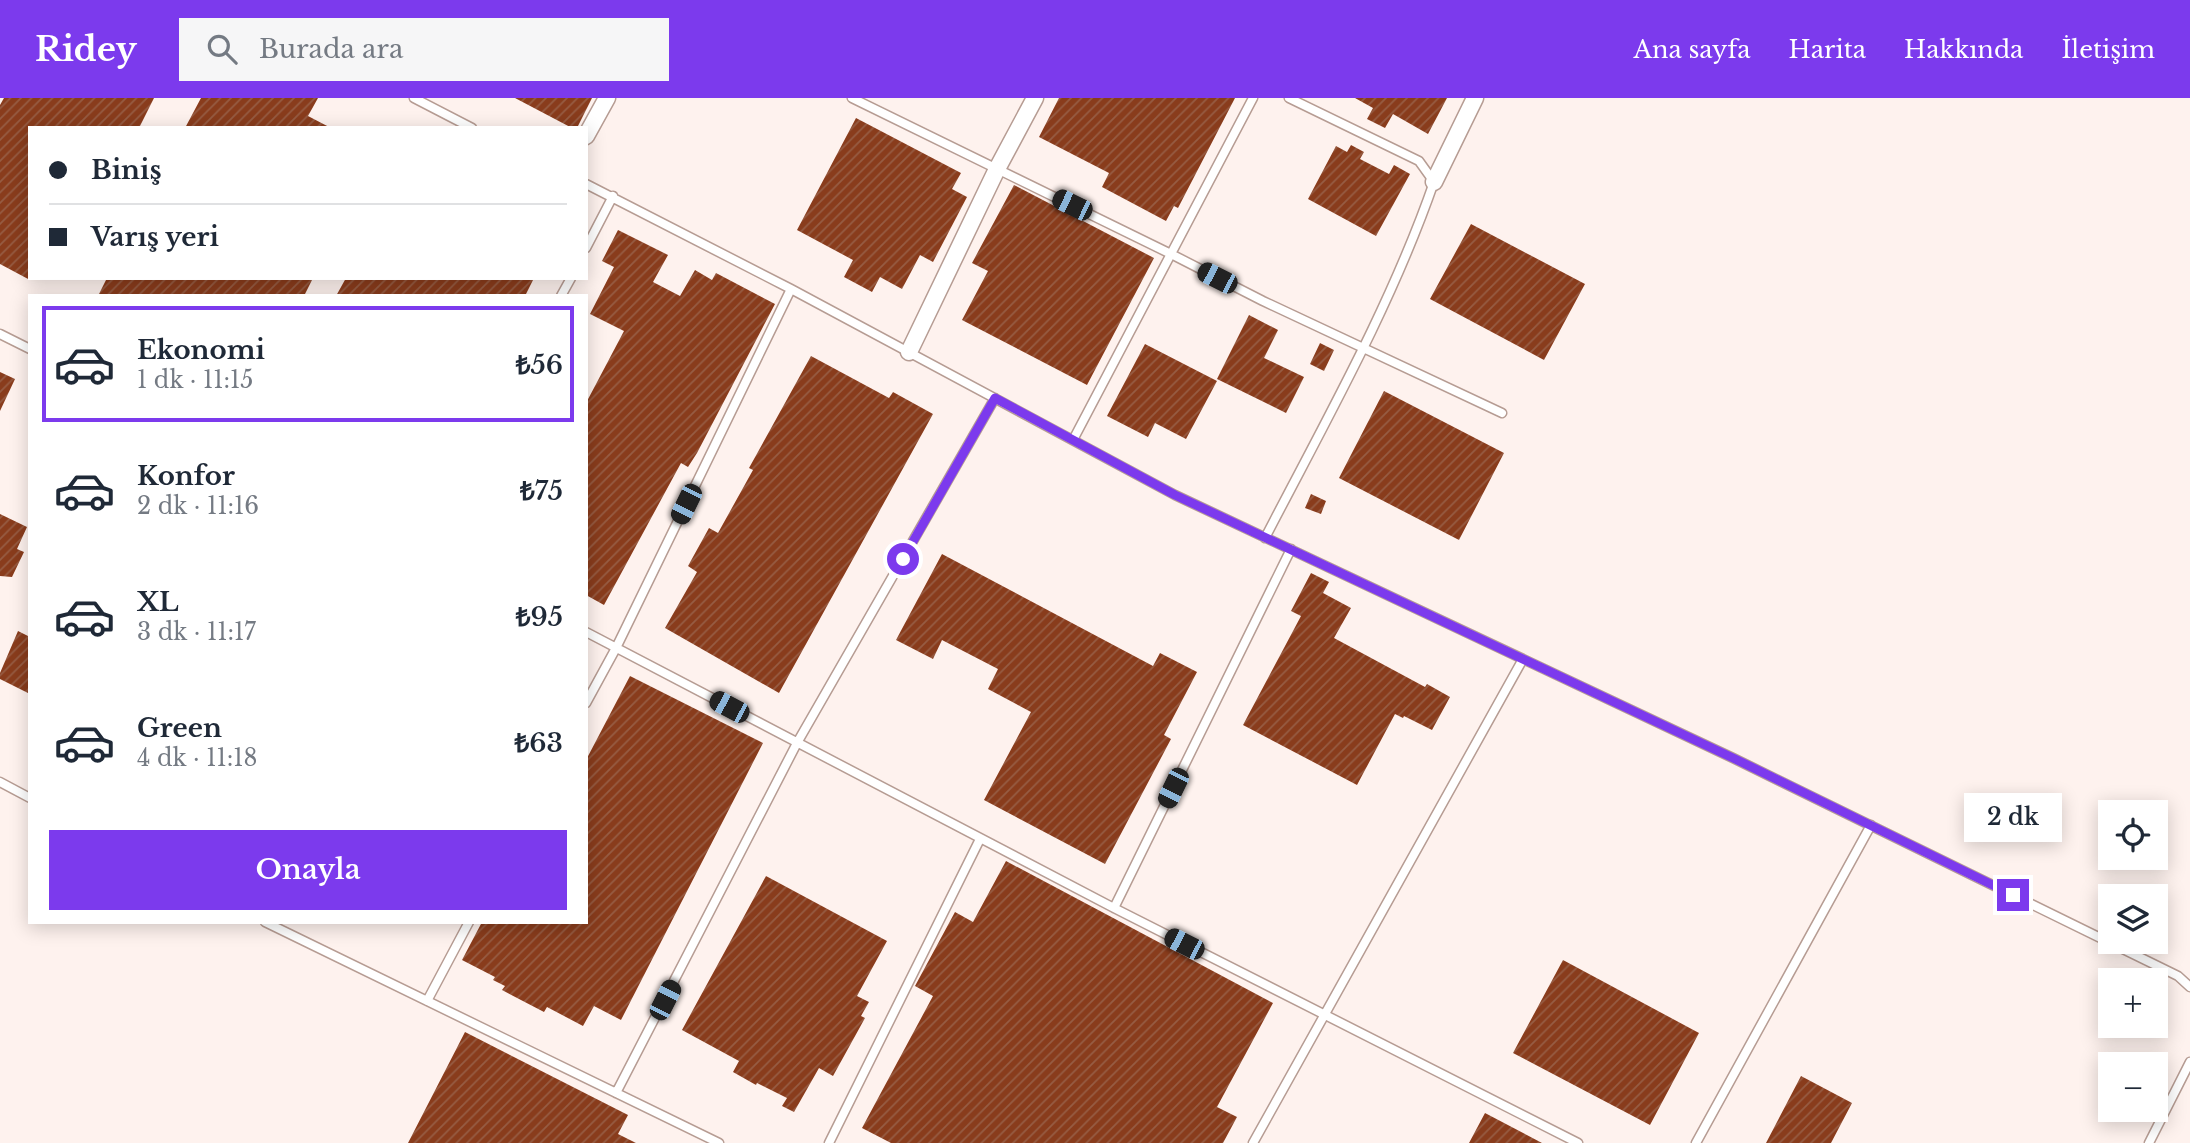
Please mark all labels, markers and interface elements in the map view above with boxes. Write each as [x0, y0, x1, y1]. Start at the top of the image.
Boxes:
search box [179, 18, 669, 81]
text: Ridey [35, 29, 137, 70]
icon: search [203, 30, 241, 68]
text: Burada ara [259, 33, 403, 65]
text: Ana sayfa [1633, 35, 1751, 64]
text: Harita [1789, 35, 1866, 64]
text: Hakkında [1904, 35, 2023, 64]
text: İletişim [2061, 35, 2155, 64]
text: Biniş [91, 154, 162, 186]
car [1049, 186, 1096, 224]
text: Varış yeri [91, 221, 219, 253]
car [1194, 259, 1241, 297]
icon: car [53, 333, 116, 396]
text: Ekonomi [137, 334, 265, 366]
text: ₺56 [516, 349, 563, 381]
text: 1 dk · 11:15 [137, 366, 253, 394]
icon: car [53, 459, 116, 522]
text: Konfor [137, 460, 235, 492]
text: ₺75 [520, 475, 563, 507]
car [668, 481, 705, 527]
text: 2 dk · 11:16 [137, 492, 259, 520]
route start [887, 543, 919, 575]
icon: car [53, 585, 116, 648]
text: XL [137, 586, 179, 618]
text: ₺95 [516, 601, 563, 633]
text: 3 dk · 11:17 [137, 618, 256, 646]
car [706, 688, 753, 726]
icon: car [53, 711, 116, 774]
text: Green [137, 712, 222, 744]
text: ₺63 [514, 727, 563, 759]
text: 4 dk · 11:18 [137, 744, 257, 772]
car [1155, 765, 1192, 811]
callout: 2 dk [1964, 794, 2062, 842]
map controls [2098, 800, 2168, 1122]
button: locate [2098, 800, 2168, 870]
text: 2 dk [1987, 803, 2039, 831]
button: Onayla [49, 830, 567, 910]
route end [1997, 879, 2029, 911]
button: layers [2098, 884, 2168, 954]
car [1161, 925, 1208, 963]
button: + [2098, 968, 2168, 1038]
car [647, 977, 684, 1023]
button: − [2098, 1052, 2168, 1122]

